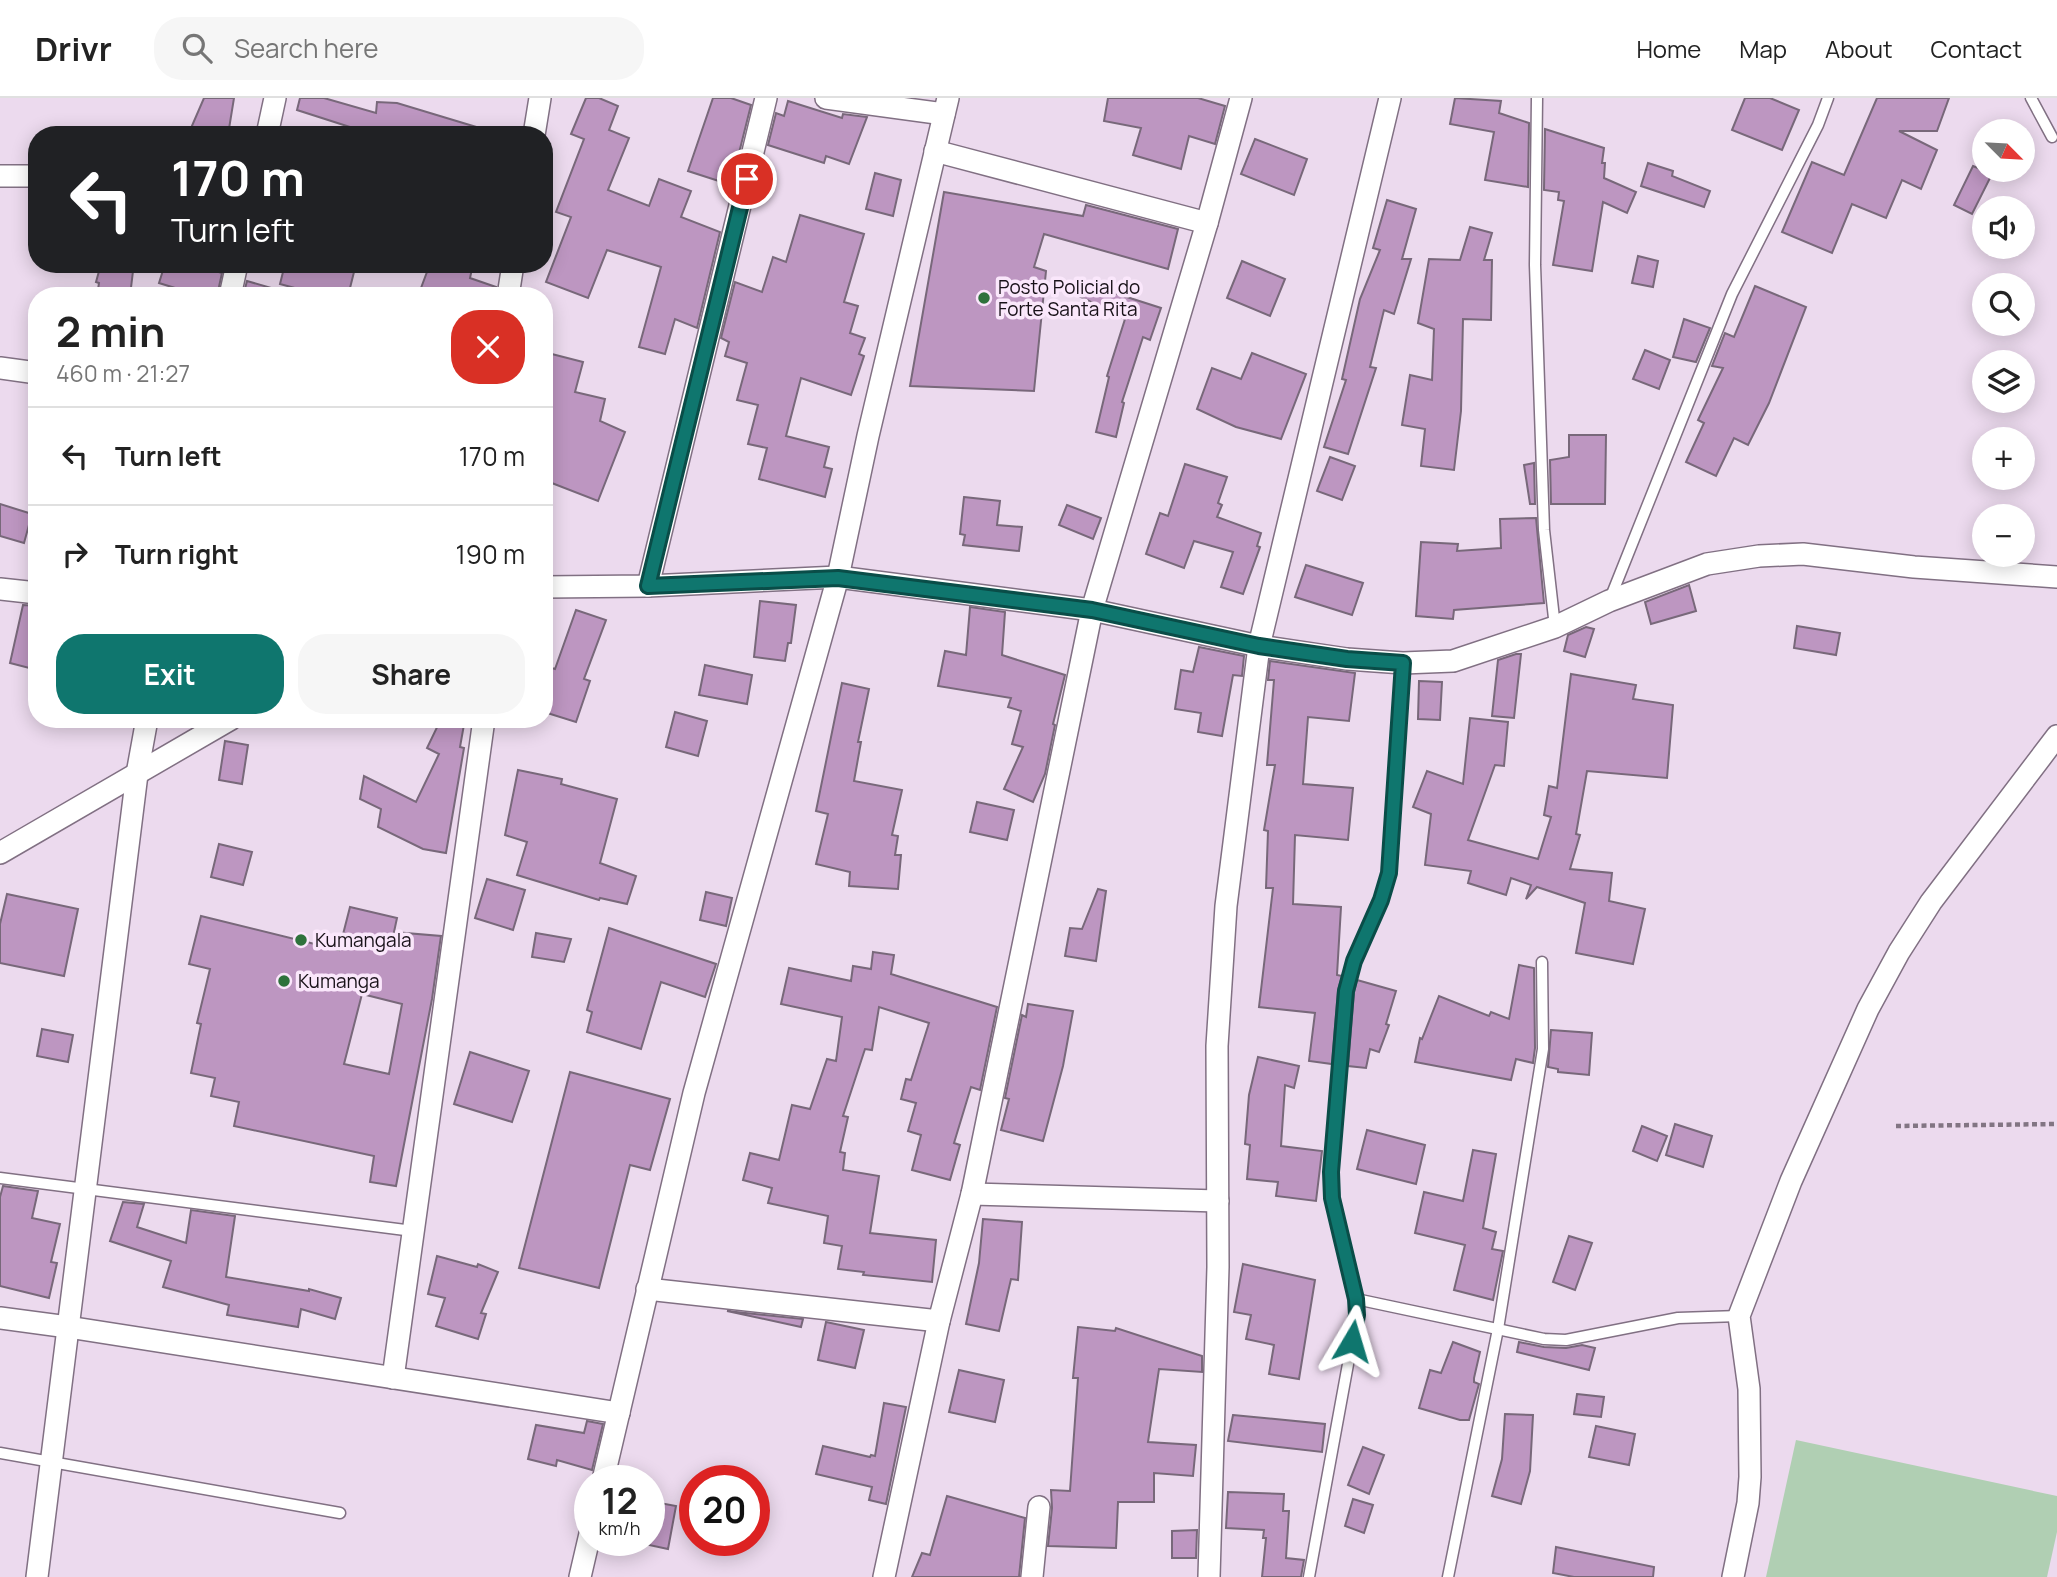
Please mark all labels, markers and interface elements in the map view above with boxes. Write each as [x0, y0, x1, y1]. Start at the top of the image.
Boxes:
search box [154, 17, 644, 80]
text: Drivr [35, 26, 112, 71]
icon: search [178, 29, 216, 67]
text: Search here [234, 30, 378, 66]
text: Home [1636, 32, 1701, 65]
text: Map [1739, 32, 1787, 65]
text: About [1825, 32, 1893, 65]
text: Contact [1931, 32, 2022, 65]
north arrow [1972, 119, 2035, 182]
map controls [1972, 119, 2035, 567]
text: 170 m [171, 144, 305, 211]
pin [717, 149, 777, 209]
icon: left [56, 154, 147, 245]
icon: arrive [728, 160, 766, 198]
button: sound [1972, 196, 2035, 259]
text: Turn left [171, 208, 295, 252]
button: search [1972, 273, 2035, 336]
place label: Posto Policial do Forte Santa Rita [998, 274, 1140, 322]
marker: Posto Policial do Forte Santa Rita [976, 290, 992, 306]
text: 2 min [56, 302, 165, 360]
button: close [451, 310, 525, 384]
button: layers [1972, 350, 2035, 413]
text: 460 m · 21:27 [56, 357, 190, 389]
button: + [1972, 427, 2035, 490]
icon: left [56, 437, 94, 475]
text: Turn left [115, 438, 222, 474]
text: 170 m [459, 438, 525, 474]
button: − [1972, 504, 2035, 567]
icon: right [56, 535, 94, 573]
text: Turn right [115, 536, 239, 572]
text: 190 m [456, 536, 525, 572]
button: Exit [56, 634, 284, 714]
button: Share [298, 634, 525, 714]
place label: Kumangala [315, 927, 412, 953]
marker: Kumangala [293, 932, 309, 948]
place label: Kumanga [298, 968, 380, 994]
marker: Kumanga [276, 973, 292, 989]
position arrow [1315, 1304, 1389, 1378]
speed limit sign: 20 [679, 1465, 770, 1556]
text: 12 [601, 1477, 638, 1525]
text: km/h [599, 1516, 640, 1540]

